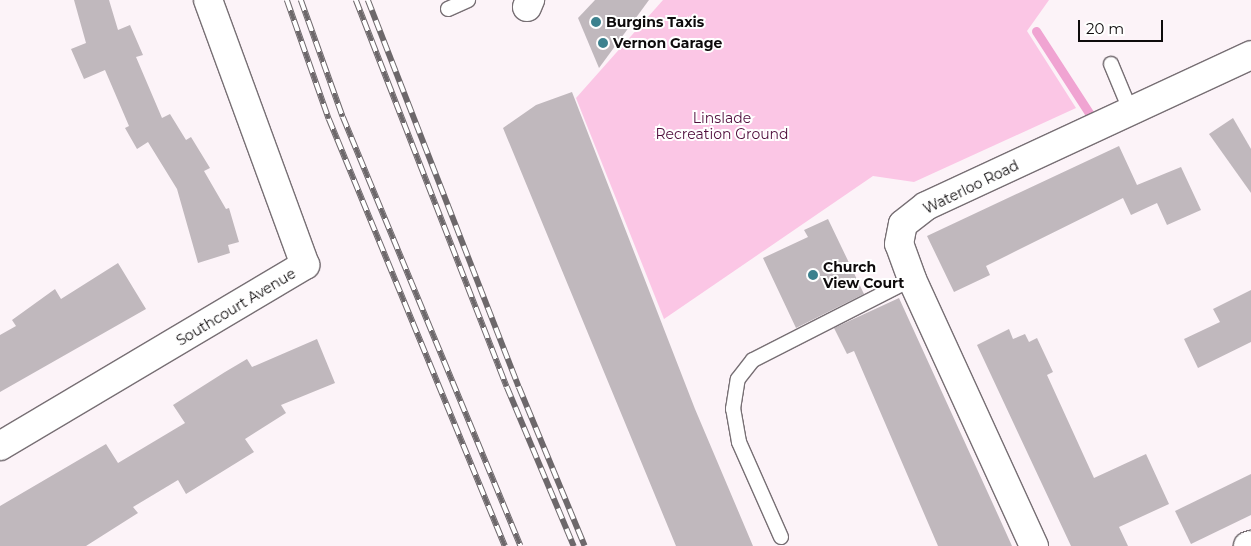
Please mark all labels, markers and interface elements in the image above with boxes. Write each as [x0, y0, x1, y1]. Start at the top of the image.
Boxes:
scale bar [1081, 10, 1166, 42]
place label: Burgins Taxis [606, 14, 704, 30]
marker: Burgins Taxis [590, 16, 602, 28]
text: 20 m [1086, 19, 1124, 38]
place label: Vernon Garage [613, 35, 722, 51]
marker: Vernon Garage [597, 37, 609, 49]
park label: Linslade Recreation Ground [655, 110, 789, 142]
street label: Waterloo Road [921, 157, 1021, 217]
place label: Church View Court [823, 259, 904, 292]
street label: Southcourt Avenue [173, 265, 299, 349]
marker: Church View Court [807, 269, 819, 281]

